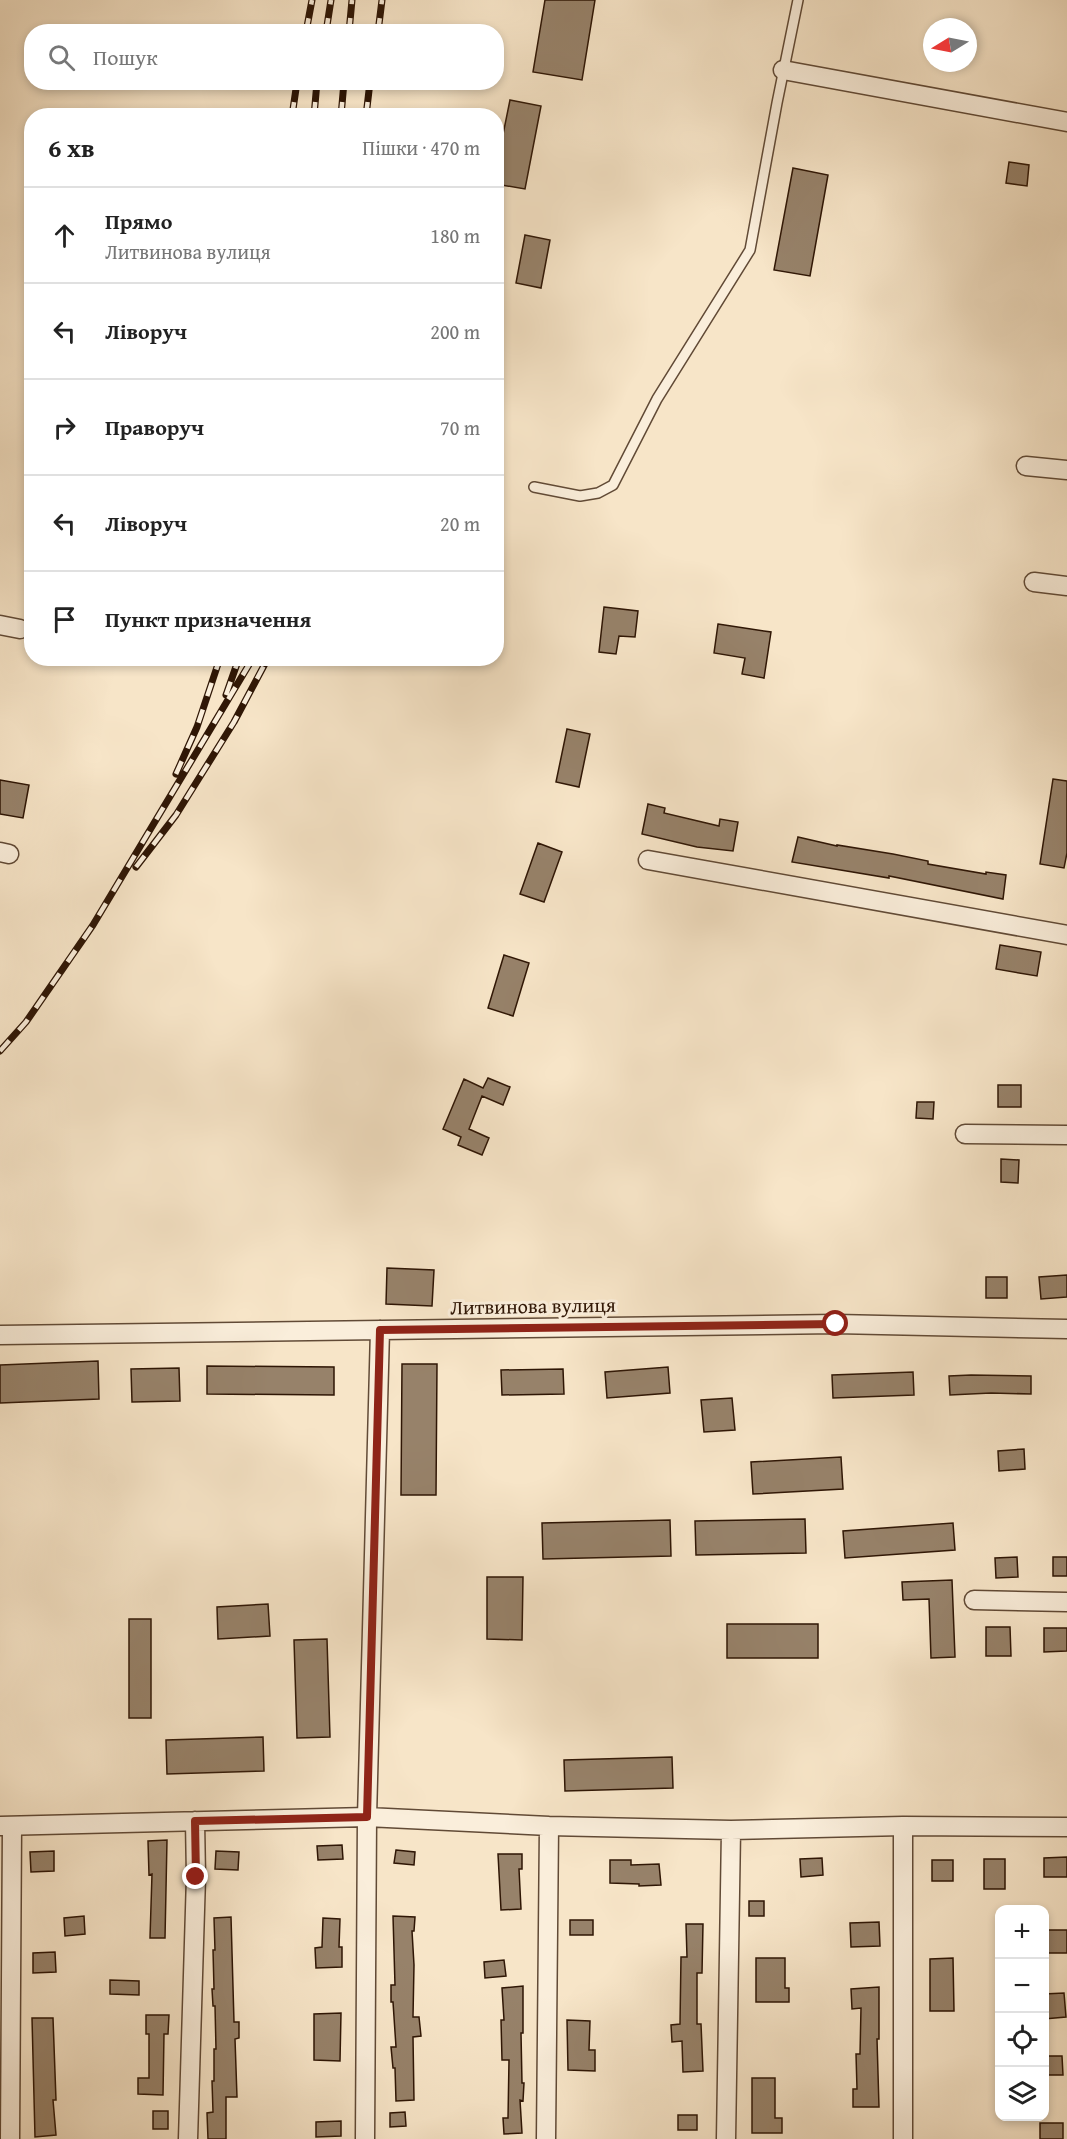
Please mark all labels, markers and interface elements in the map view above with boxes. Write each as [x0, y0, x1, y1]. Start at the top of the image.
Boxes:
north arrow [923, 18, 977, 72]
search box [24, 24, 504, 90]
icon: search [45, 41, 78, 74]
text: Пошук [93, 41, 158, 73]
text: 6 хв [48, 128, 95, 167]
text: Пішки · 470 m [362, 133, 480, 162]
text: Прямо [105, 205, 172, 237]
icon: ahead [48, 219, 81, 252]
text: 180 m [430, 221, 480, 250]
text: Литвинова вулиця [105, 237, 271, 266]
icon: left [48, 315, 81, 348]
text: Ліворуч [105, 315, 187, 347]
text: 200 m [430, 317, 480, 346]
icon: right [48, 411, 81, 444]
text: Праворуч [105, 411, 204, 443]
text: 70 m [440, 413, 480, 442]
icon: left [48, 507, 81, 540]
text: Ліворуч [105, 507, 187, 539]
text: 20 m [440, 509, 480, 538]
icon: arrive [48, 603, 81, 636]
text: Пункт призначення [105, 603, 311, 635]
street label: Литвинова вулиця [450, 1290, 616, 1321]
route start [822, 1310, 848, 1336]
route end [182, 1863, 208, 1889]
map controls [995, 1905, 1049, 2121]
button: + [995, 1905, 1049, 1959]
button: − [995, 1959, 1049, 2013]
button: locate [995, 2013, 1049, 2067]
button: layers [995, 2067, 1049, 2121]

